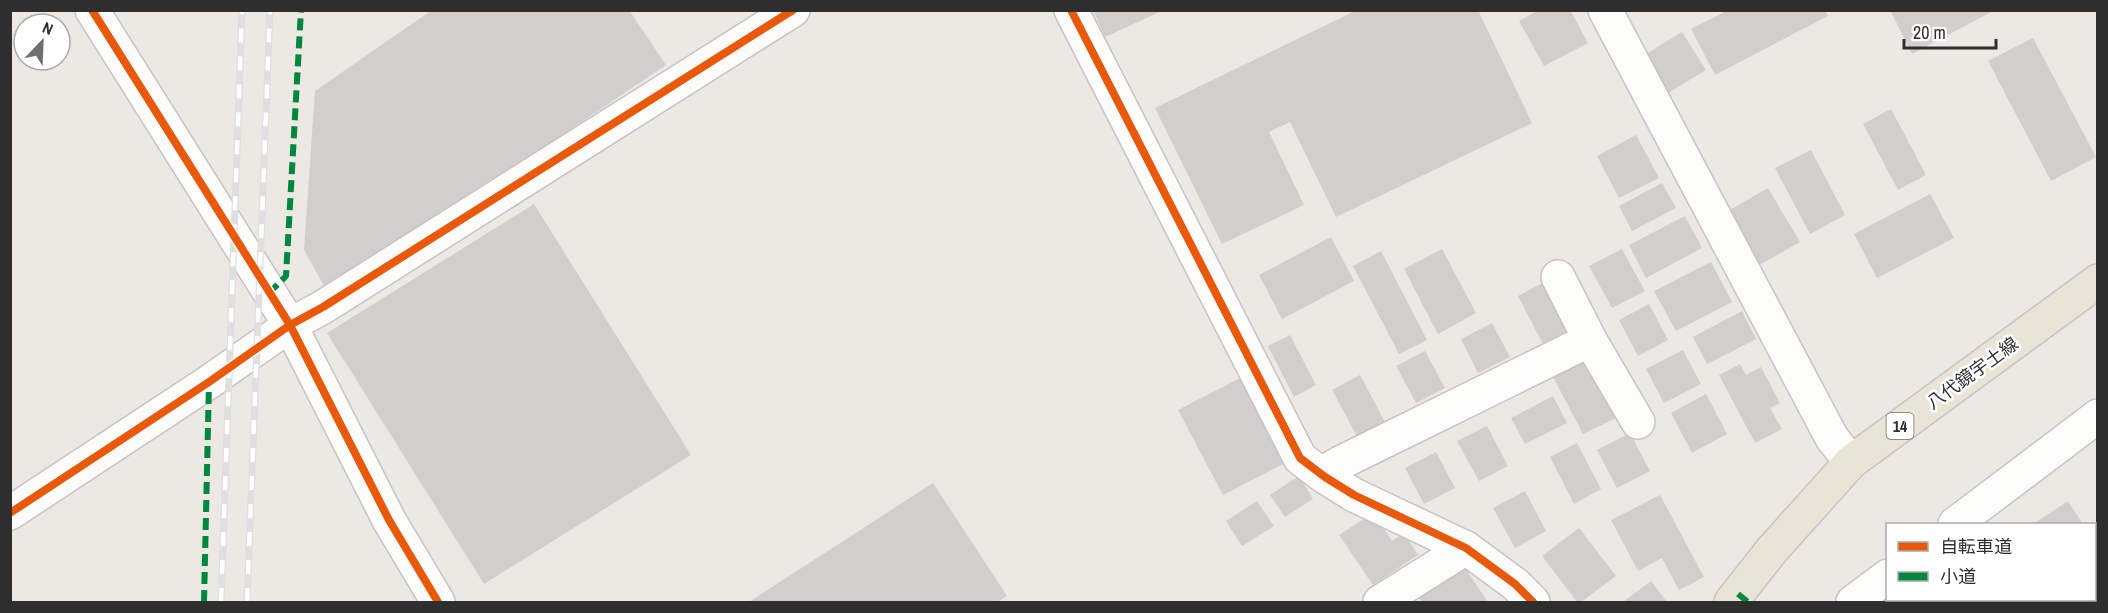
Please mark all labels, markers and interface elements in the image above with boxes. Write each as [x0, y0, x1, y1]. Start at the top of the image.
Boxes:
north arrow [12, 12, 72, 72]
scale bar [1904, 12, 1996, 50]
text: N [39, 16, 57, 40]
text: 20 m [1913, 20, 1946, 45]
street label: 八代鏡宇土線 [1921, 331, 2023, 415]
road number: 14 [1886, 413, 1914, 439]
legend [1886, 523, 2096, 601]
text: 自転車道 [1940, 534, 2012, 559]
text: 小道 [1940, 564, 1976, 589]

